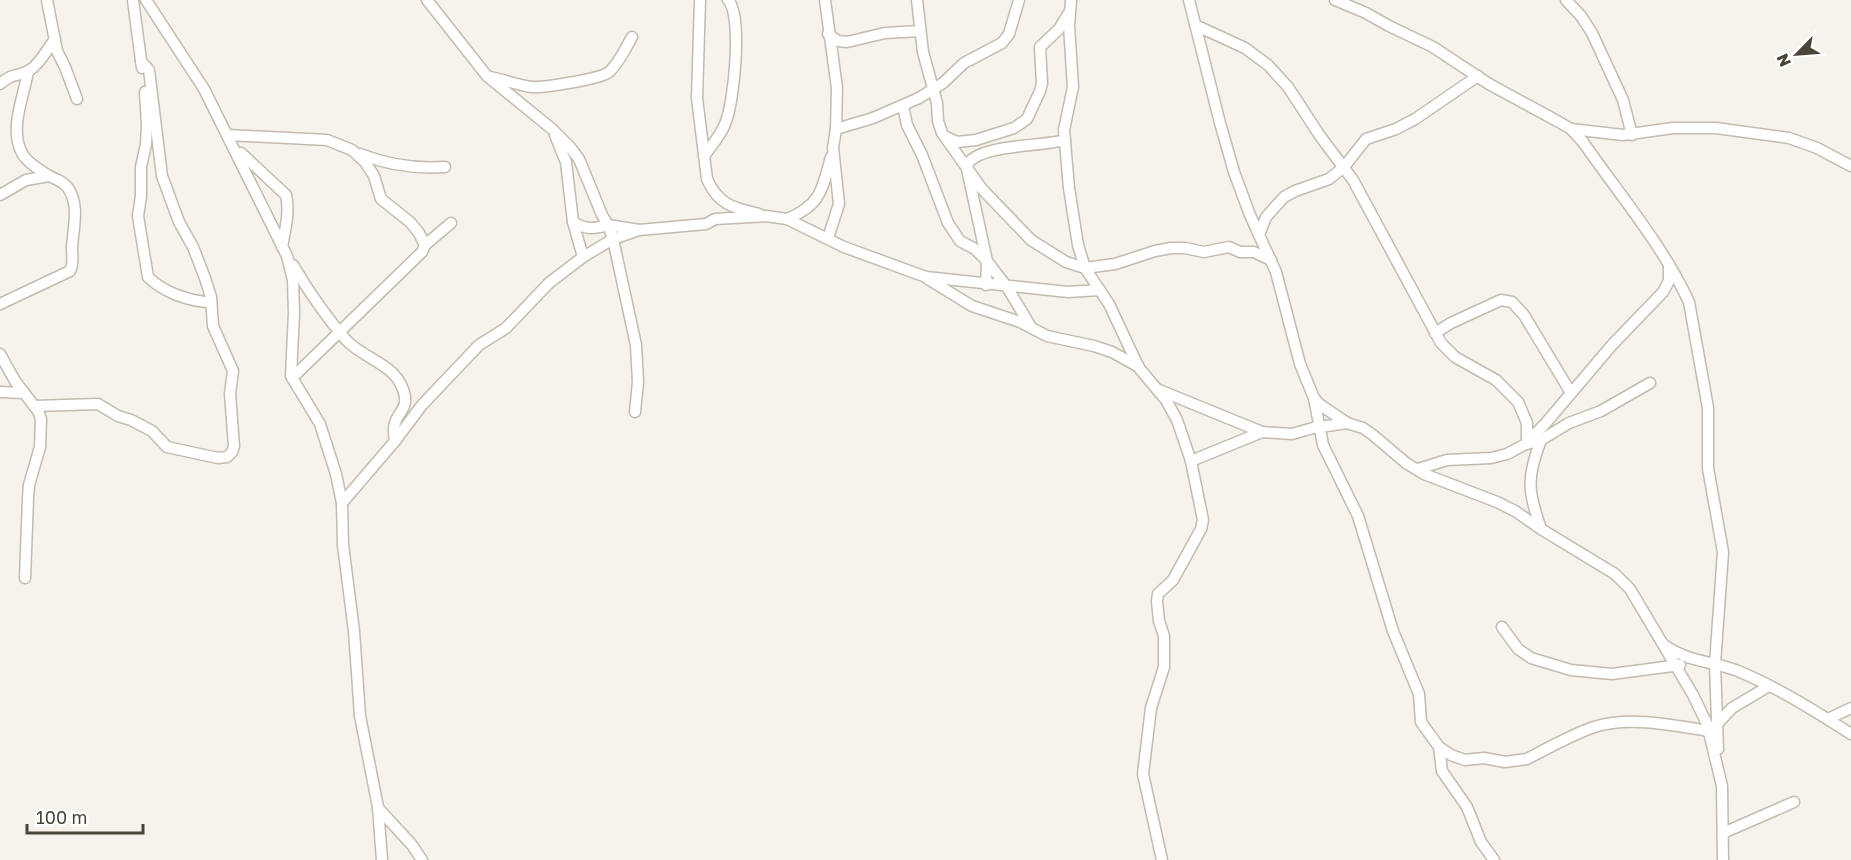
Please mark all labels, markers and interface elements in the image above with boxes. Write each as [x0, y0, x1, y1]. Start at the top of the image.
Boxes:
north arrow [1767, 24, 1827, 84]
text: N [1772, 51, 1795, 70]
scale bar [27, 797, 142, 835]
text: 100 m [36, 806, 87, 828]

